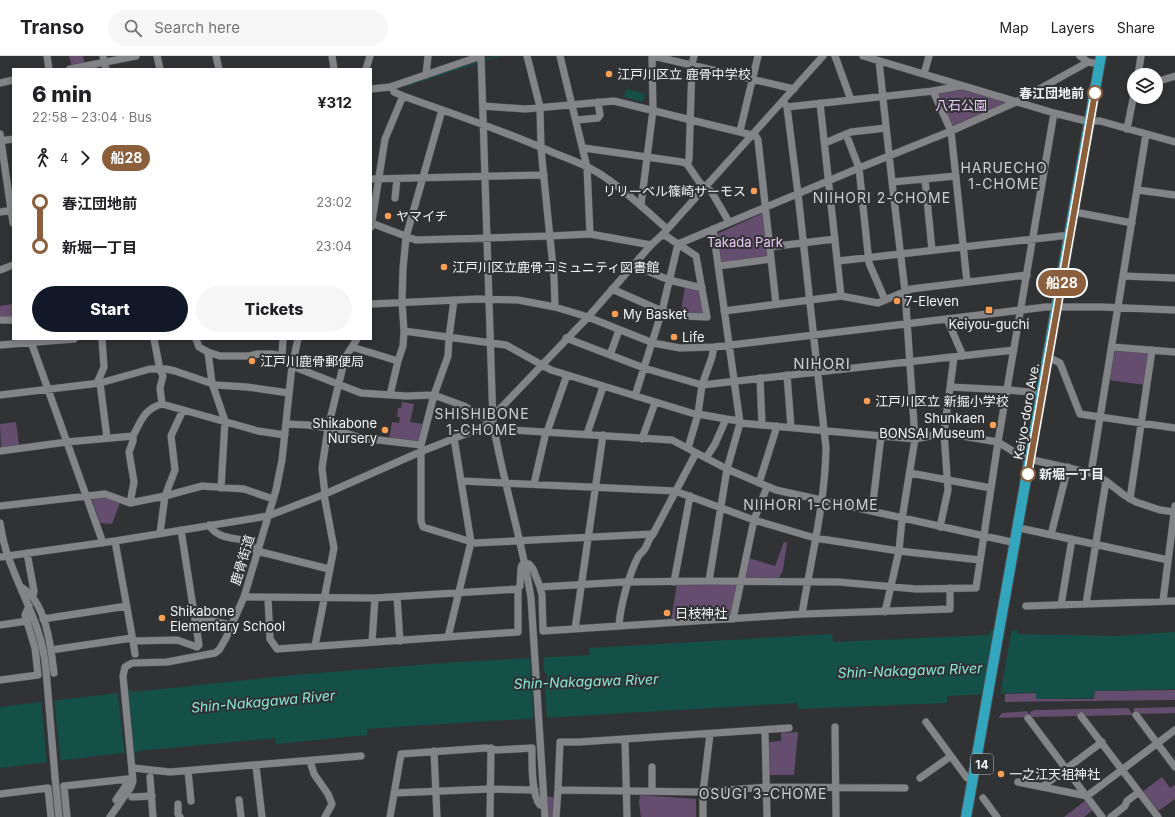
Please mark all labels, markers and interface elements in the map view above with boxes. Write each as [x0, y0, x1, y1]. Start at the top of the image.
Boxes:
search box [108, 10, 388, 46]
text: Transo [20, 16, 84, 39]
icon: search [122, 17, 144, 39]
text: Search here [154, 18, 240, 37]
text: Map [1000, 19, 1029, 36]
text: Layers [1051, 19, 1095, 36]
text: Share [1117, 19, 1155, 36]
place label: 江戸川区立 鹿骨中学校 [617, 66, 751, 82]
map controls [1127, 68, 1163, 104]
button: layers [1127, 68, 1163, 104]
marker: 江戸川区立 鹿骨中学校 [604, 69, 614, 79]
text: 6 min [32, 81, 92, 107]
place label: 春江団地前 [1019, 85, 1084, 101]
marker: 春江団地前 [1087, 85, 1103, 101]
text: ¥312 [318, 93, 352, 112]
park label: 八石公園 [935, 97, 987, 113]
text: 22:58 – 23:04 · Bus [32, 109, 152, 125]
icon: walk [32, 147, 54, 169]
icon: forward [74, 147, 96, 169]
text: 船28 [110, 149, 142, 166]
text: 4 [60, 150, 68, 166]
district label: HARUECHO 1-CHOME [960, 159, 1048, 192]
place label: リリーベル篠崎サーモス [603, 183, 746, 199]
marker: リリーベル篠崎サーモス [749, 186, 759, 196]
district label: NIIHORI 2-CHOME [813, 189, 951, 206]
text: 春江団地前 [62, 194, 137, 213]
text: 23:02 [316, 194, 352, 210]
place label: ヤマイチ [396, 208, 448, 224]
marker: ヤマイチ [383, 211, 393, 221]
park label: Takada Park [707, 234, 783, 250]
text: 新堀一丁目 [62, 238, 137, 257]
text: 23:04 [316, 238, 352, 254]
place label: 江戸川区立鹿骨コミュニティ図書館 [452, 259, 659, 275]
marker: 江戸川区立鹿骨コミュニティ図書館 [439, 262, 449, 272]
line badge: 船28 [1039, 270, 1085, 296]
text: 船28 [1046, 274, 1078, 291]
button: Start [32, 286, 188, 332]
button: Tickets [196, 286, 352, 332]
place label: 7-Eleven [905, 293, 959, 309]
marker: 7-Eleven [892, 296, 902, 306]
marker: Keiyou-guchi [984, 305, 994, 315]
place label: My Basket [623, 306, 687, 322]
marker: My Basket [610, 309, 620, 319]
place label: Keiyou-guchi [949, 316, 1029, 332]
place label: Life [682, 329, 705, 345]
marker: Life [669, 332, 679, 342]
place label: 江戸川鹿骨郵便局 [260, 353, 364, 369]
district label: NIHORI [793, 354, 851, 373]
marker: 江戸川鹿骨郵便局 [247, 356, 257, 366]
street label: Keiyo-doro Ave. [1010, 361, 1042, 461]
place label: 江戸川区立 新掘小学校 [875, 393, 1009, 409]
marker: 江戸川区立 新掘小学校 [862, 396, 872, 406]
district label: SHISHIBONE 1-CHOME [434, 405, 530, 438]
place label: Shunkaen BONSAI Museum [879, 410, 985, 441]
place label: Shikabone Nursery [312, 415, 377, 446]
marker: Shunkaen BONSAI Museum [988, 420, 998, 430]
marker: Shikabone Nursery [380, 425, 390, 435]
marker: 新堀一丁目 [1020, 466, 1036, 482]
place label: 新堀一丁目 [1039, 466, 1104, 482]
district label: NIIHORI 1-CHOME [743, 496, 879, 513]
street label: 鹿骨街道 [227, 533, 257, 587]
place label: Shikabone Elementary School [170, 603, 285, 634]
place label: 日枝神社 [675, 605, 727, 621]
marker: 日枝神社 [662, 608, 672, 618]
marker: Shikabone Elementary School [157, 613, 167, 623]
water label: Shin-Nakagawa River [837, 659, 983, 681]
water label: Shin-Nakagawa River [513, 670, 659, 692]
water label: Shin-Nakagawa River [190, 686, 337, 716]
road number: 14 [971, 754, 993, 774]
place label: 一之江天祖神社 [1009, 766, 1100, 782]
marker: 一之江天祖神社 [996, 769, 1006, 779]
district label: OSUGI 3-CHOME [699, 785, 827, 802]

